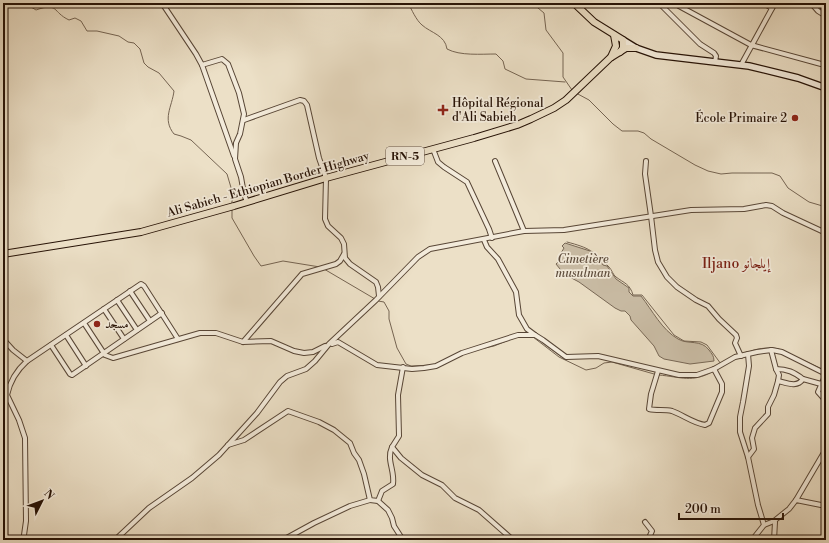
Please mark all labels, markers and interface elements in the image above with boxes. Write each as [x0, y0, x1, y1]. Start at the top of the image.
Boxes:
place label: Hôpital Régional d'Ali Sabieh [452, 96, 544, 125]
marker: Hôpital Régional d'Ali Sabieh [437, 104, 449, 116]
place label: École Primaire 2 [695, 109, 787, 126]
marker: École Primaire 2 [790, 113, 800, 123]
road number: RN-5 [386, 147, 424, 165]
street label: Ali Sabieh - Ethiopian Border Highway [164, 148, 371, 221]
park label: Cimetière musulman [556, 252, 611, 281]
district label: Iljano إيلجانو [702, 255, 771, 273]
place label: مسجد [105, 317, 129, 332]
marker: مسجد [92, 319, 102, 329]
north arrow [22, 481, 62, 521]
text: N [41, 487, 57, 503]
scale bar [679, 495, 783, 521]
text: 200 m [685, 502, 721, 517]

